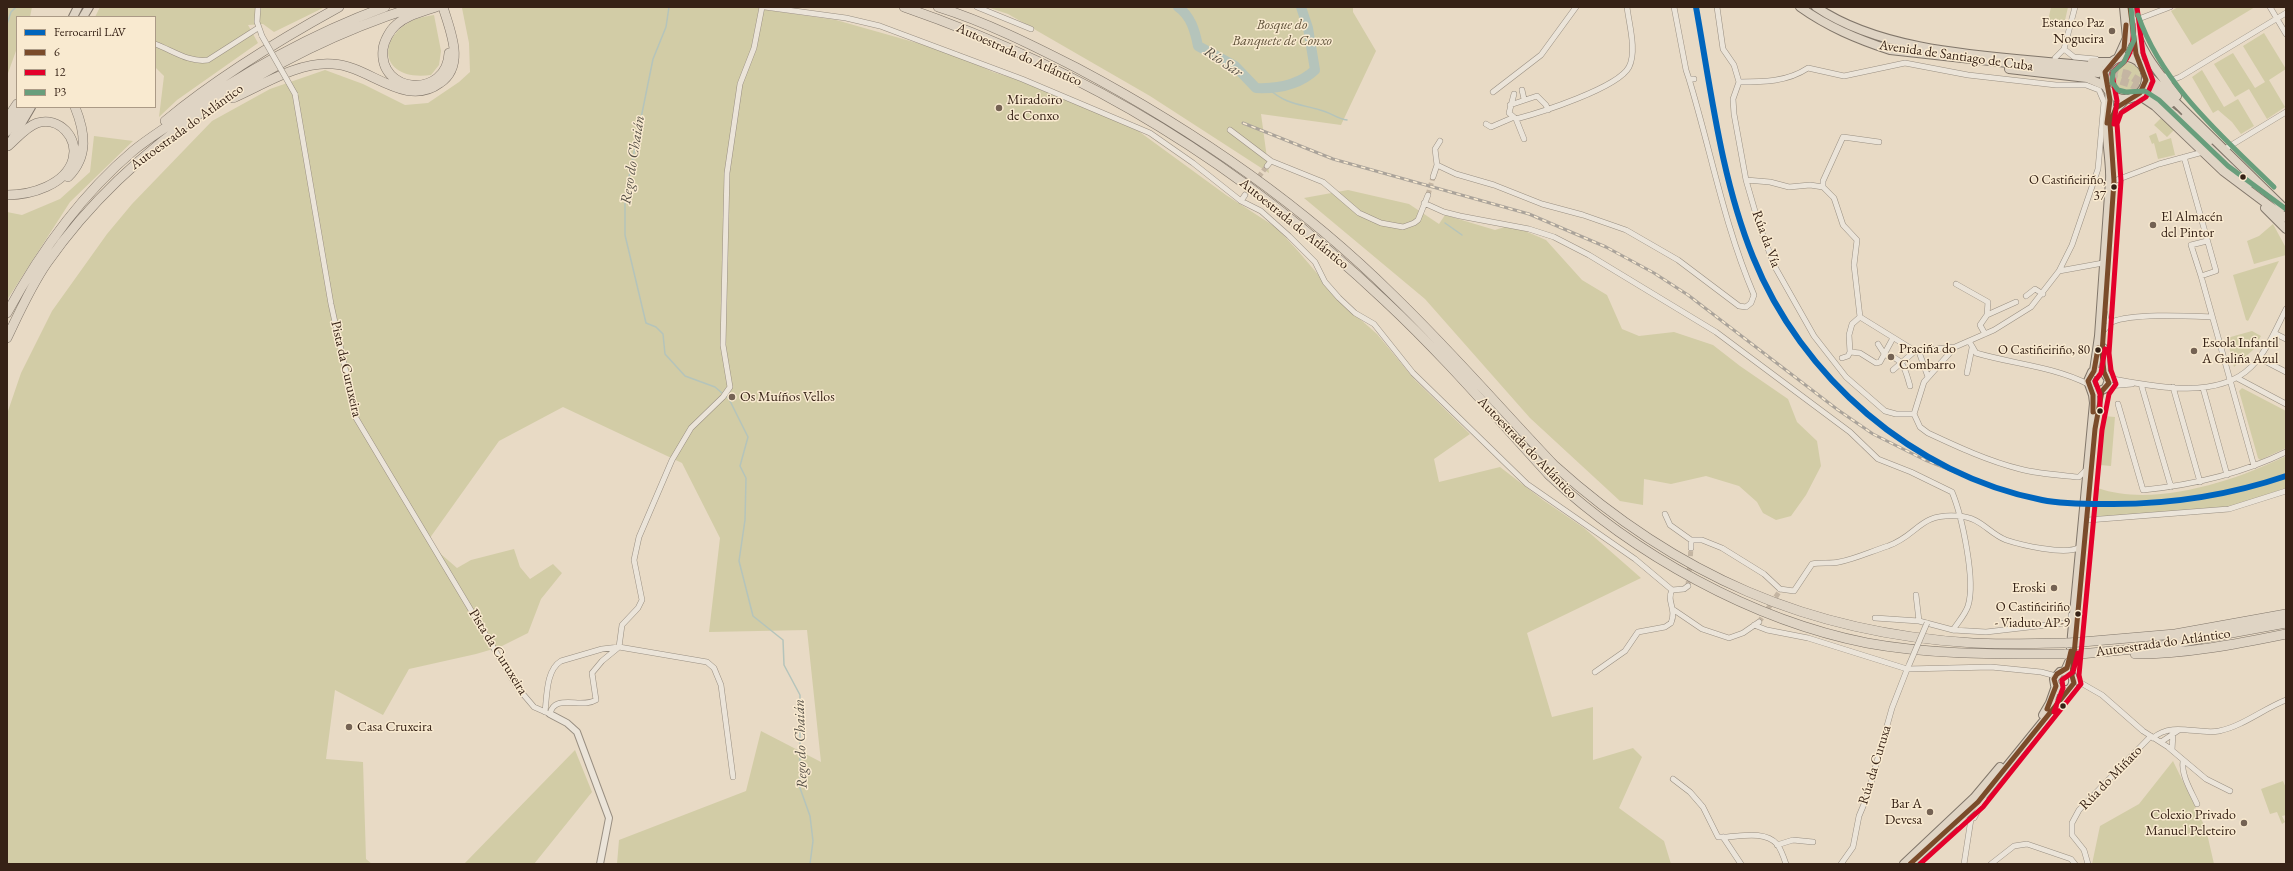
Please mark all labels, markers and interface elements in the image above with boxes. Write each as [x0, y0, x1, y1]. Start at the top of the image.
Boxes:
place label: Estanco Paz Nogueira [2041, 15, 2104, 48]
legend [16, 16, 156, 108]
park label: Bosque do Banquete de Conxo [1232, 17, 1332, 50]
street label: Autoestrada do Atlántico [954, 20, 1084, 90]
text: Ferrocarril LAV [54, 24, 126, 40]
marker: Estanco Paz Nogueira [2107, 26, 2117, 36]
street label: Avenida de Santiago de Cuba [1878, 37, 2034, 75]
water label: Río Sar [1200, 43, 1246, 81]
text: 6 [54, 44, 60, 60]
text: 12 [54, 64, 66, 80]
street label: Autoestrada do Atlántico [127, 80, 247, 174]
text: P3 [54, 84, 66, 100]
place label: Miradoiro de Conxo [1007, 92, 1062, 124]
marker: Miradoiro de Conxo [994, 103, 1004, 113]
water label: Rego do Chaián [617, 114, 649, 206]
place label: O Castiñeiriño, 37 [2029, 172, 2106, 203]
unlabelled marker [2238, 172, 2248, 182]
street label: Autoestrada do Atlántico [1236, 175, 1352, 273]
marker: O Castiñeiriño, 37 [2109, 182, 2119, 192]
street label: Rúa da Vía [1748, 208, 1784, 270]
place label: El Almacén del Pintor [2161, 209, 2223, 242]
marker: El Almacén del Pintor [2148, 220, 2158, 230]
street label: Pista da Curuxeira [327, 319, 365, 419]
place label: Escola Infantil A Galiña Azul [2202, 335, 2279, 368]
place label: Praciña do Combarro [1899, 341, 1956, 374]
place label: O Castiñeiriño, 80 [1998, 342, 2090, 358]
marker: O Castiñeiriño, 80 [2093, 345, 2103, 355]
marker: Escola Infantil A Galiña Azul [2189, 346, 2199, 356]
marker: Praciña do Combarro [1886, 352, 1896, 362]
place label: Os Muíños Vellos [740, 389, 835, 405]
marker: Os Muíños Vellos [727, 392, 737, 402]
street label: Autoestrada do Atlántico [1474, 393, 1580, 503]
unlabelled marker [2095, 406, 2105, 416]
place label: Eroski [2012, 580, 2046, 596]
marker: Eroski [2049, 583, 2059, 593]
place label: O Castiñeiriño - Viaduto AP-9 [1994, 599, 2070, 630]
street label: Pista da Curuxeira [465, 606, 531, 698]
marker: O Castiñeiriño - Viaduto AP-9 [2073, 609, 2083, 619]
street label: Autoestrada do Atlántico [2095, 625, 2231, 661]
water label: Rego do Chaián [790, 699, 812, 789]
unlabelled marker [2058, 701, 2068, 711]
place label: Casa Cruxeira [357, 719, 432, 735]
marker: Casa Cruxeira [344, 722, 354, 732]
street label: Rúa da Curuxa [1855, 723, 1895, 807]
street label: Rúa do Miñato [2076, 742, 2146, 814]
place label: Bar A Devesa [1885, 796, 1922, 828]
marker: Bar A Devesa [1925, 807, 1935, 817]
place label: Colexio Privado Manuel Peleteiro [2145, 807, 2236, 840]
marker: Colexio Privado Manuel Peleteiro [2239, 818, 2249, 828]

